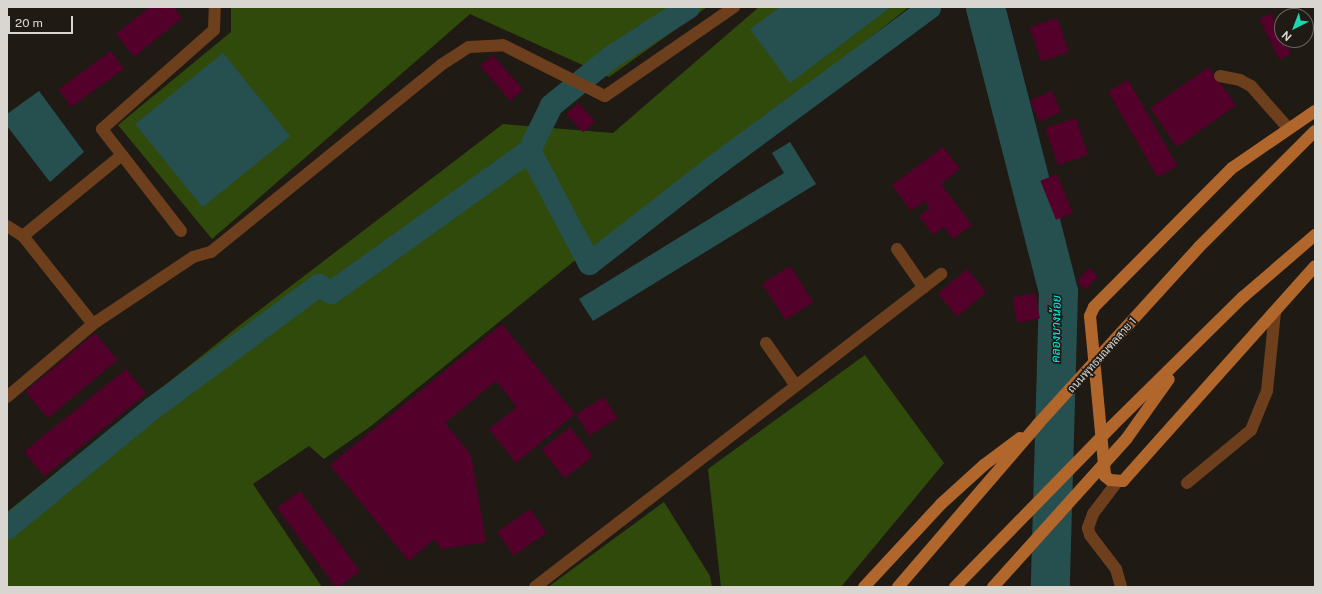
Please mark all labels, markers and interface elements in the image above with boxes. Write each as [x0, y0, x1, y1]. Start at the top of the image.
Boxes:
scale bar [10, 8, 75, 34]
north arrow [1274, 8, 1314, 48]
text: 20 m [15, 16, 43, 30]
text: N [1279, 29, 1294, 44]
water label: คลองบางน้อย [1049, 295, 1065, 363]
street label: ถนนพุทธมณฑลสาย 1 [1065, 315, 1139, 395]

